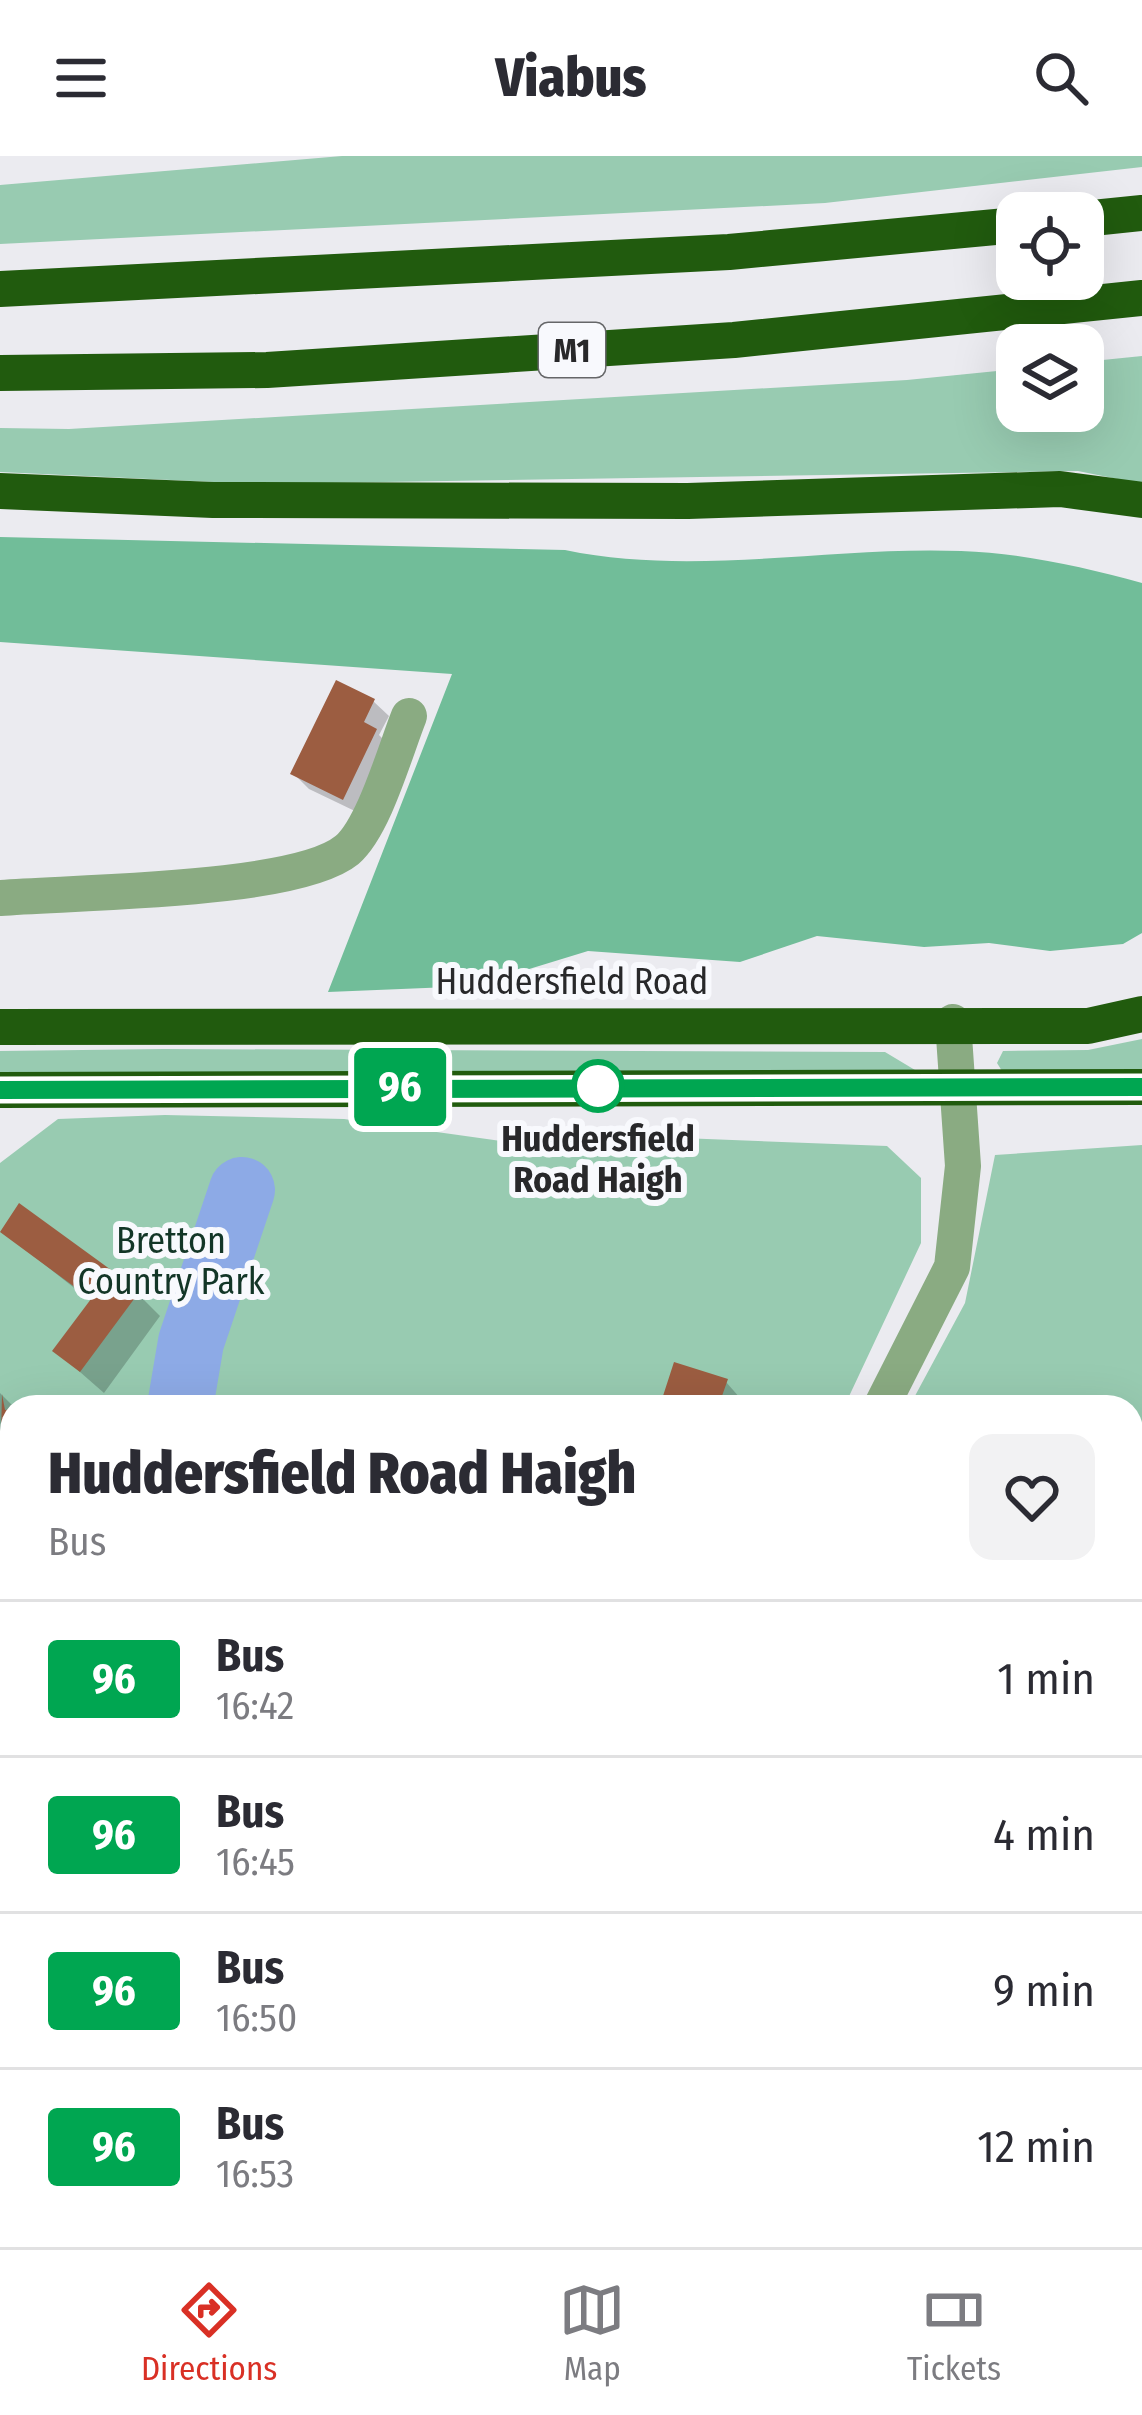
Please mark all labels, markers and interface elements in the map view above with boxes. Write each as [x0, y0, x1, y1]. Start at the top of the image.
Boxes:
icon: menu [48, 45, 114, 111]
icon: search [1028, 45, 1094, 111]
text: Viabus [496, 46, 646, 110]
map controls [996, 192, 1104, 432]
button: locate [996, 192, 1104, 300]
road number: M1 [539, 323, 605, 377]
button: layers [996, 324, 1104, 432]
street label: Huddersfield Road [436, 960, 708, 1004]
line badge: 96 [346, 1048, 454, 1126]
marker: Huddersfield Road Haigh [573, 1061, 623, 1111]
text: 96 [378, 1062, 422, 1112]
place label: Huddersfield Road Haigh [501, 1117, 695, 1202]
park label: Bretton Country Park [77, 1219, 265, 1304]
button: heart [969, 1434, 1095, 1560]
text: Huddersfield Road Haigh [48, 1440, 636, 1508]
text: Bus [48, 1519, 106, 1565]
text: Bus [216, 1629, 284, 1683]
text: 1 min [997, 1652, 1095, 1706]
text: 96 [92, 1654, 136, 1704]
text: 16:42 [216, 1683, 294, 1729]
text: Bus [216, 1785, 284, 1839]
text: 4 min [993, 1808, 1095, 1862]
text: 96 [92, 1810, 136, 1860]
text: 16:45 [216, 1839, 295, 1885]
text: Bus [216, 1941, 284, 1995]
text: 9 min [993, 1964, 1095, 2018]
text: 96 [92, 1966, 136, 2016]
text: 16:50 [216, 1995, 297, 2041]
text: Bus [216, 2097, 284, 2151]
text: 12 min [977, 2120, 1095, 2174]
text: 96 [92, 2122, 136, 2172]
text: 16:53 [216, 2151, 294, 2197]
tab: Directions [141, 2277, 277, 2389]
tab: Map [559, 2277, 625, 2389]
tab: Tickets [907, 2277, 1001, 2389]

